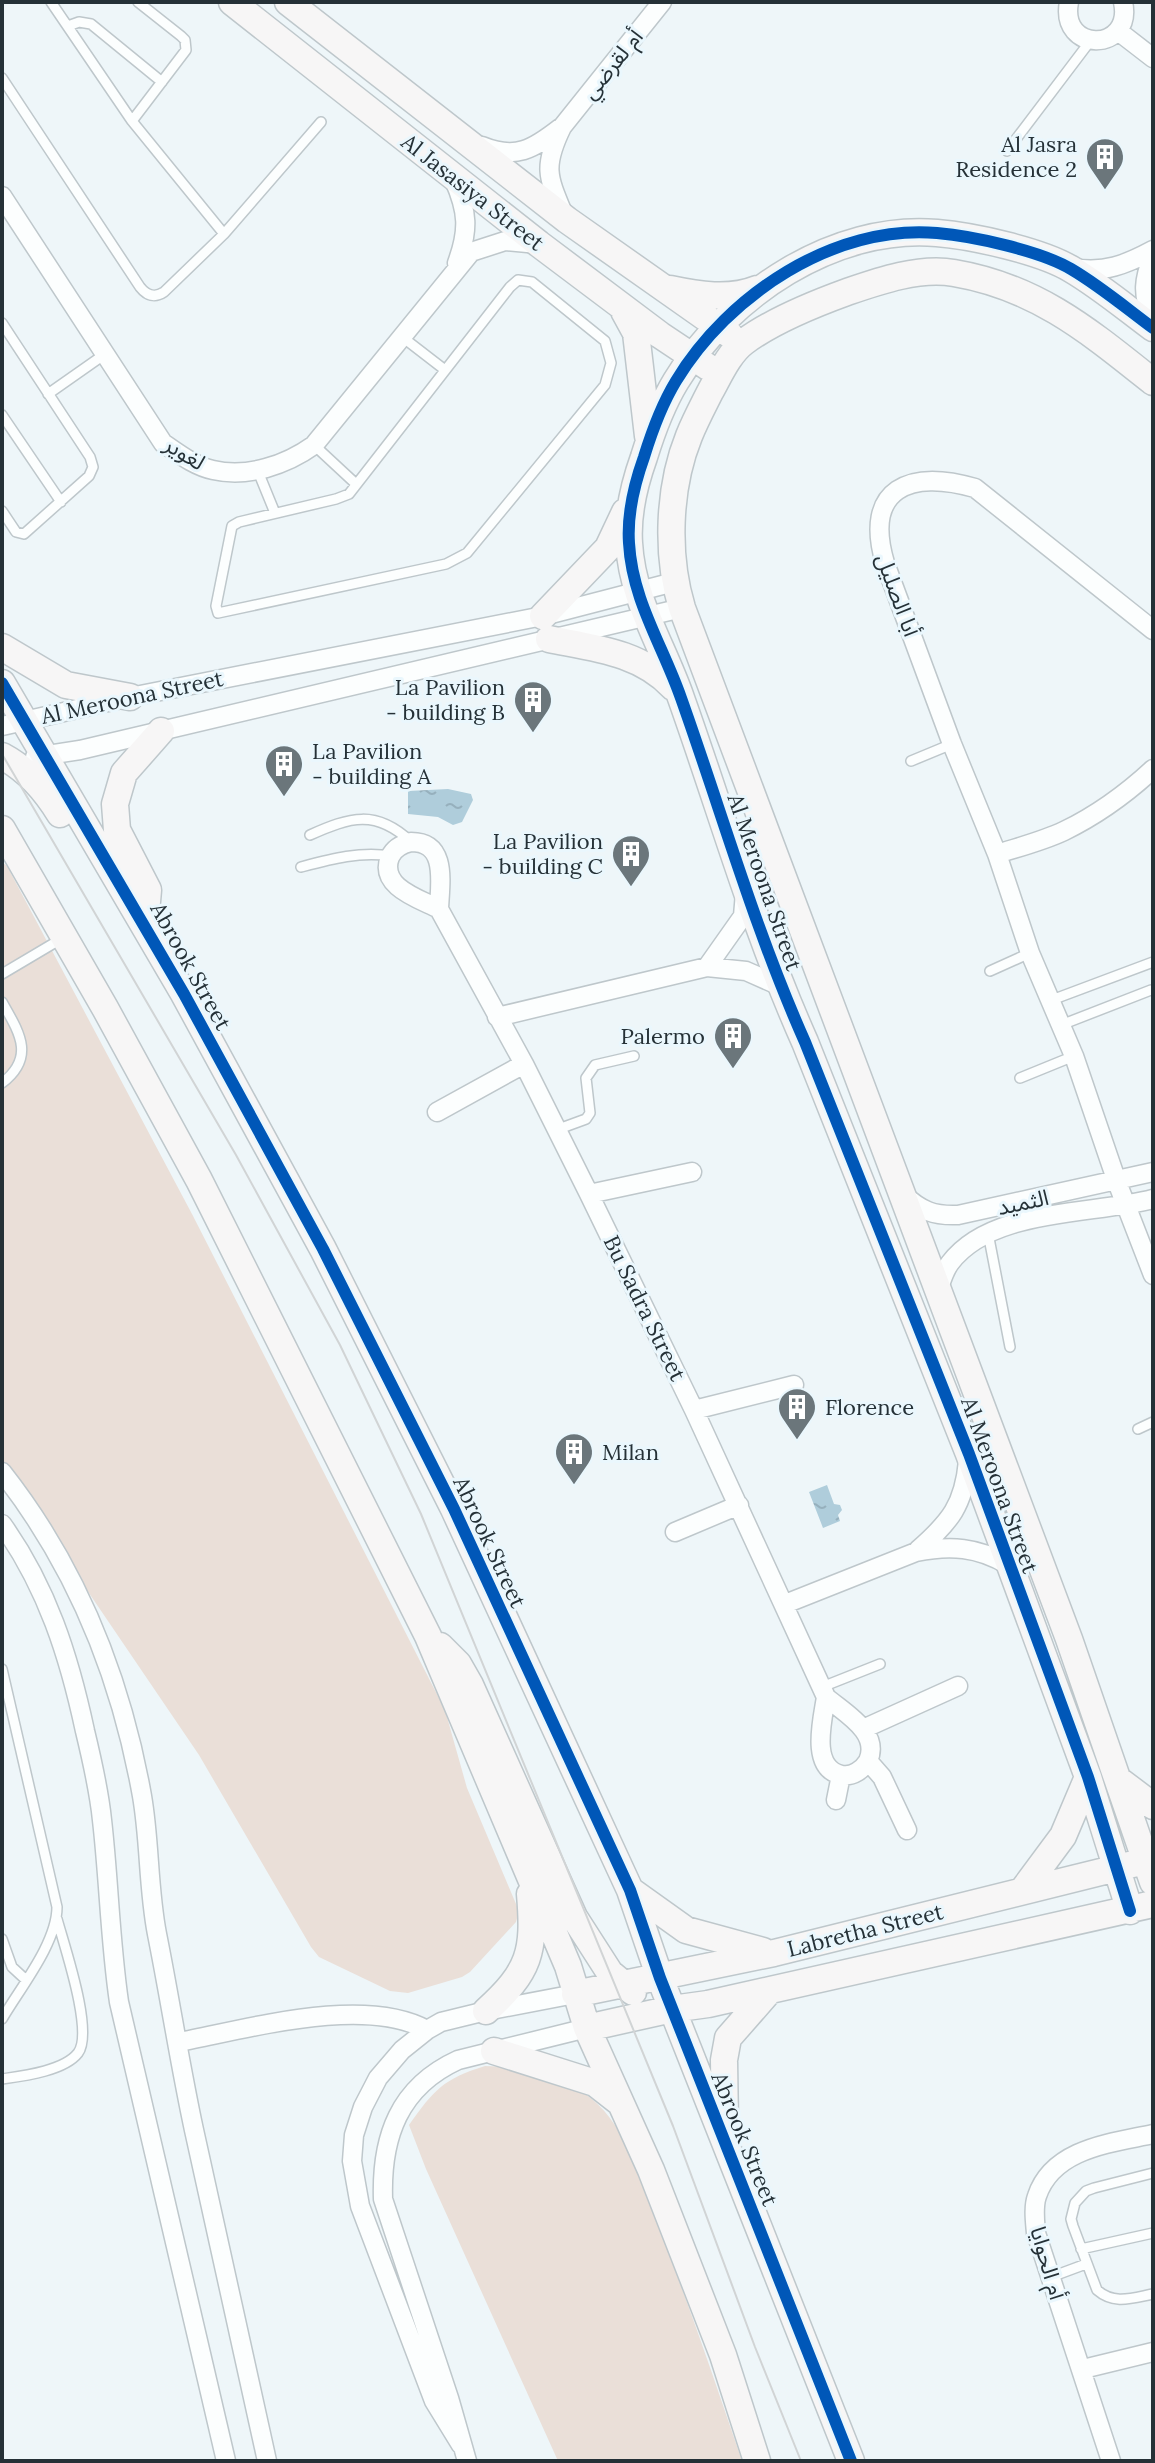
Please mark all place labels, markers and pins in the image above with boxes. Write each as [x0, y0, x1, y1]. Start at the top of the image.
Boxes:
place label: Al Jasra Residence 2 [955, 130, 1077, 183]
building icon: Al Jasra Residence 2 [1084, 136, 1126, 191]
place label: La Pavilion - building B [386, 673, 505, 726]
building icon: La Pavilion - building B [512, 679, 554, 734]
place label: La Pavilion - building A [312, 737, 432, 790]
building icon: La Pavilion - building A [263, 743, 305, 798]
place label: La Pavilion - building C [482, 827, 603, 880]
building icon: La Pavilion - building C [610, 833, 652, 888]
building icon: Palermo [712, 1015, 754, 1070]
place label: Palermo [620, 1022, 705, 1050]
building icon: Florence [776, 1386, 818, 1441]
place label: Florence [825, 1393, 914, 1421]
building icon: Milan [553, 1431, 595, 1486]
place label: Milan [602, 1438, 659, 1466]

